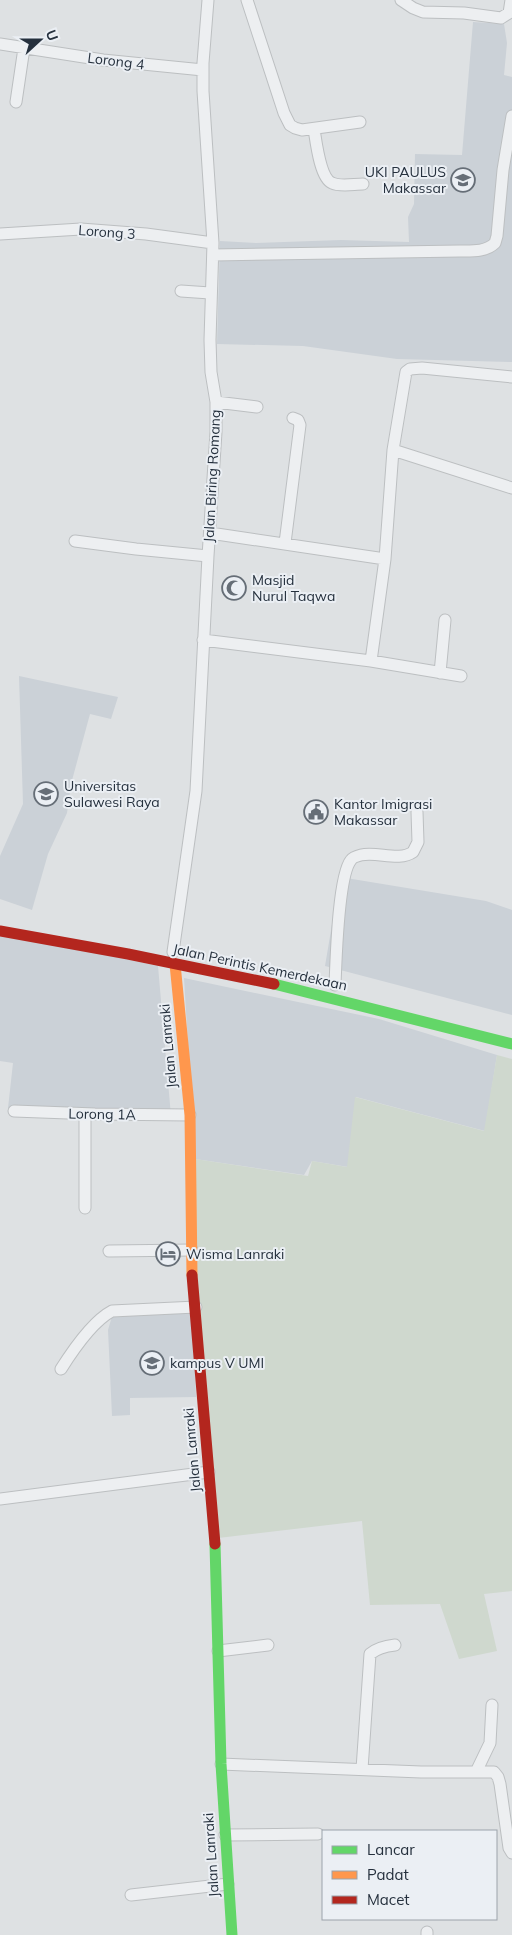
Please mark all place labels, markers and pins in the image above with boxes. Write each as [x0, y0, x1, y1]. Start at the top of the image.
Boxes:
place label: UKI PAULUS Makassar [365, 163, 447, 197]
school or university icon: UKI PAULUS Makassar [450, 167, 476, 193]
place label: Masjid Nurul Taqwa [252, 571, 335, 605]
mosque icon: Masjid Nurul Taqwa [221, 575, 247, 601]
place label: Universitas Sulawesi Raya [64, 777, 160, 811]
school or university icon: Universitas Sulawesi Raya [33, 781, 59, 807]
place label: Kantor Imigrasi Makassar [334, 795, 432, 829]
public building icon: Kantor Imigrasi Makassar [303, 799, 329, 825]
hotel icon: Wisma Lanraki [155, 1241, 181, 1267]
place label: Wisma Lanraki [186, 1245, 284, 1263]
school or university icon: kampus V UMI [139, 1350, 165, 1376]
place label: kampus V UMI [170, 1354, 264, 1372]

